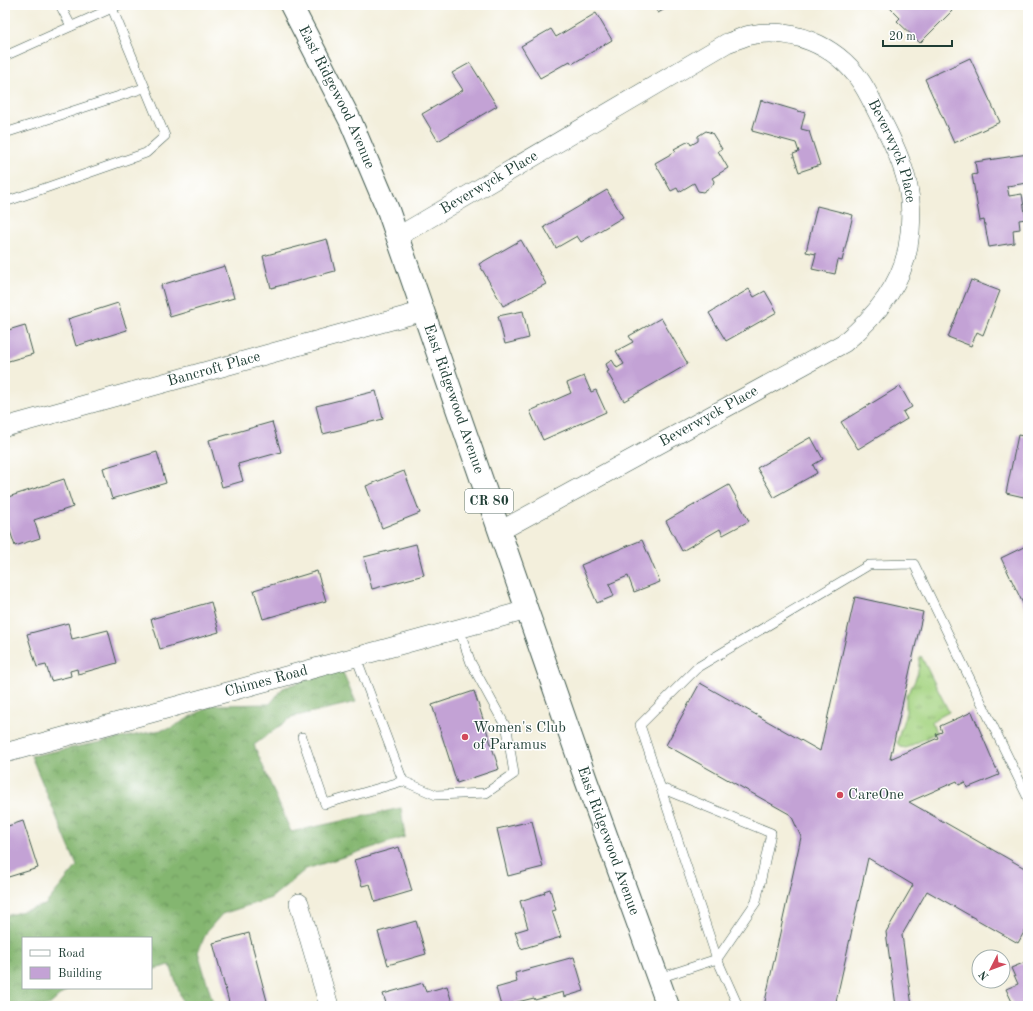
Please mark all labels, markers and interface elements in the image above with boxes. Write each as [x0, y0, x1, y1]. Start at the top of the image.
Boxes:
scale bar [883, 22, 952, 48]
street label: East Ridgewood Avenue [296, 23, 377, 171]
text: 20 m [889, 31, 916, 43]
street label: Beverwyck Place [865, 97, 918, 204]
street label: Beverwyck Place [438, 148, 541, 217]
street label: East Ridgewood Avenue [421, 322, 487, 476]
street label: Bancroft Place [166, 349, 262, 389]
street label: Beverwyck Place [657, 384, 761, 450]
road number: CR 80 [465, 489, 513, 513]
street label: Chimes Road [223, 663, 310, 700]
place label: Women's Club of Paramus [473, 721, 566, 753]
marker: Women's Club of Paramus [460, 732, 470, 742]
street label: East Ridgewood Avenue [574, 764, 642, 917]
place label: CareOne [848, 788, 904, 803]
marker: CareOne [835, 790, 845, 800]
legend [22, 937, 152, 989]
text: Road [58, 948, 85, 960]
north arrow [971, 949, 1011, 989]
text: N [977, 967, 992, 981]
text: Building [58, 968, 102, 980]

